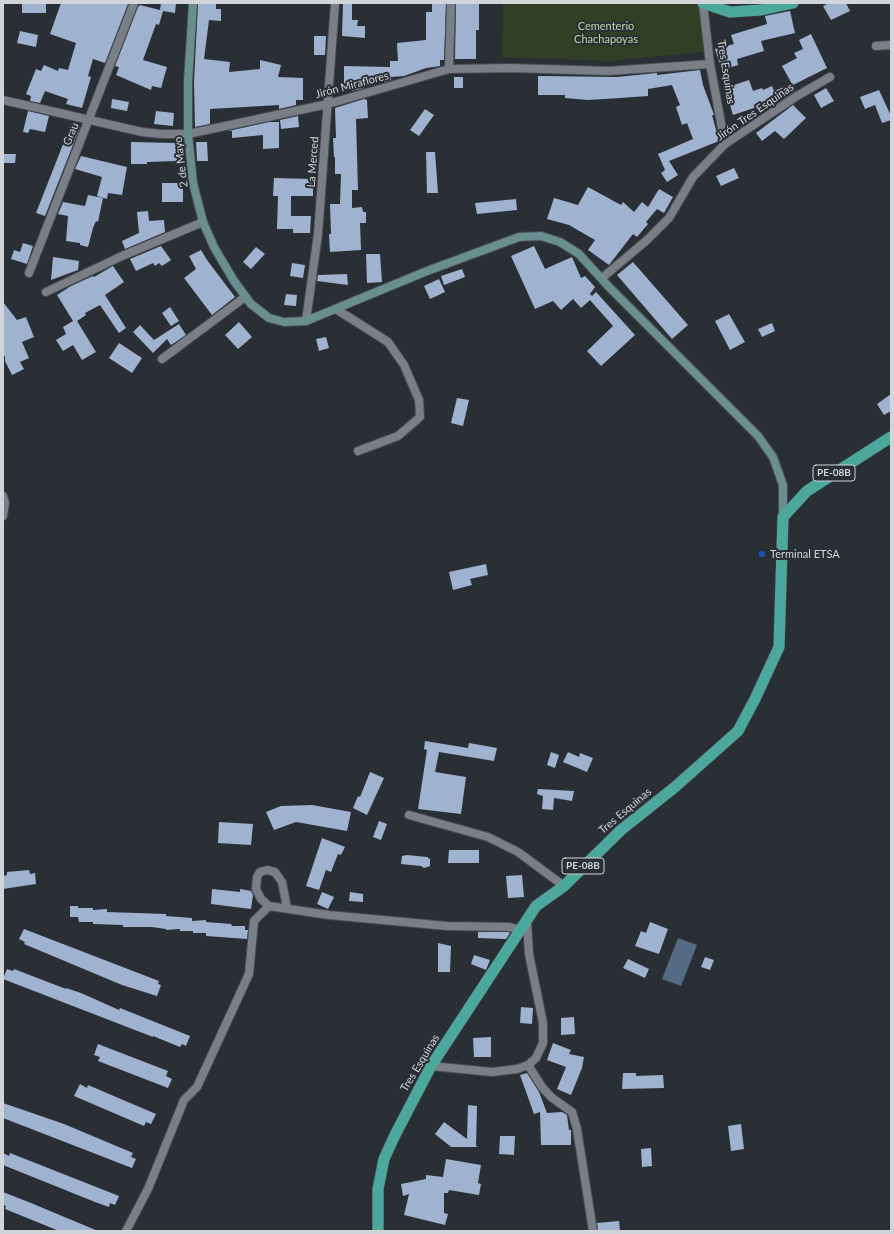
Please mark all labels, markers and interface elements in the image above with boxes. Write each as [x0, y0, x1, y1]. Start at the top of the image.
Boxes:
park label: Cementerio Chachapoyas [574, 19, 638, 45]
street label: Tres Esquinas [714, 39, 738, 105]
street label: Jirón Miraflores [314, 69, 390, 101]
street label: Jirón Tres Esquinas [714, 81, 796, 143]
street label: Grau [60, 121, 82, 147]
street label: 2 de Mayo [171, 136, 191, 188]
street label: La Merced [305, 136, 321, 188]
road number: PE-08B [813, 465, 855, 481]
place label: Terminal ETSA [770, 547, 840, 561]
marker: Terminal ETSA [757, 549, 767, 559]
street label: Tres Esquinas [596, 785, 654, 837]
road number: PE-08B [562, 858, 604, 874]
street label: Tres Esquinas [398, 1032, 442, 1094]

